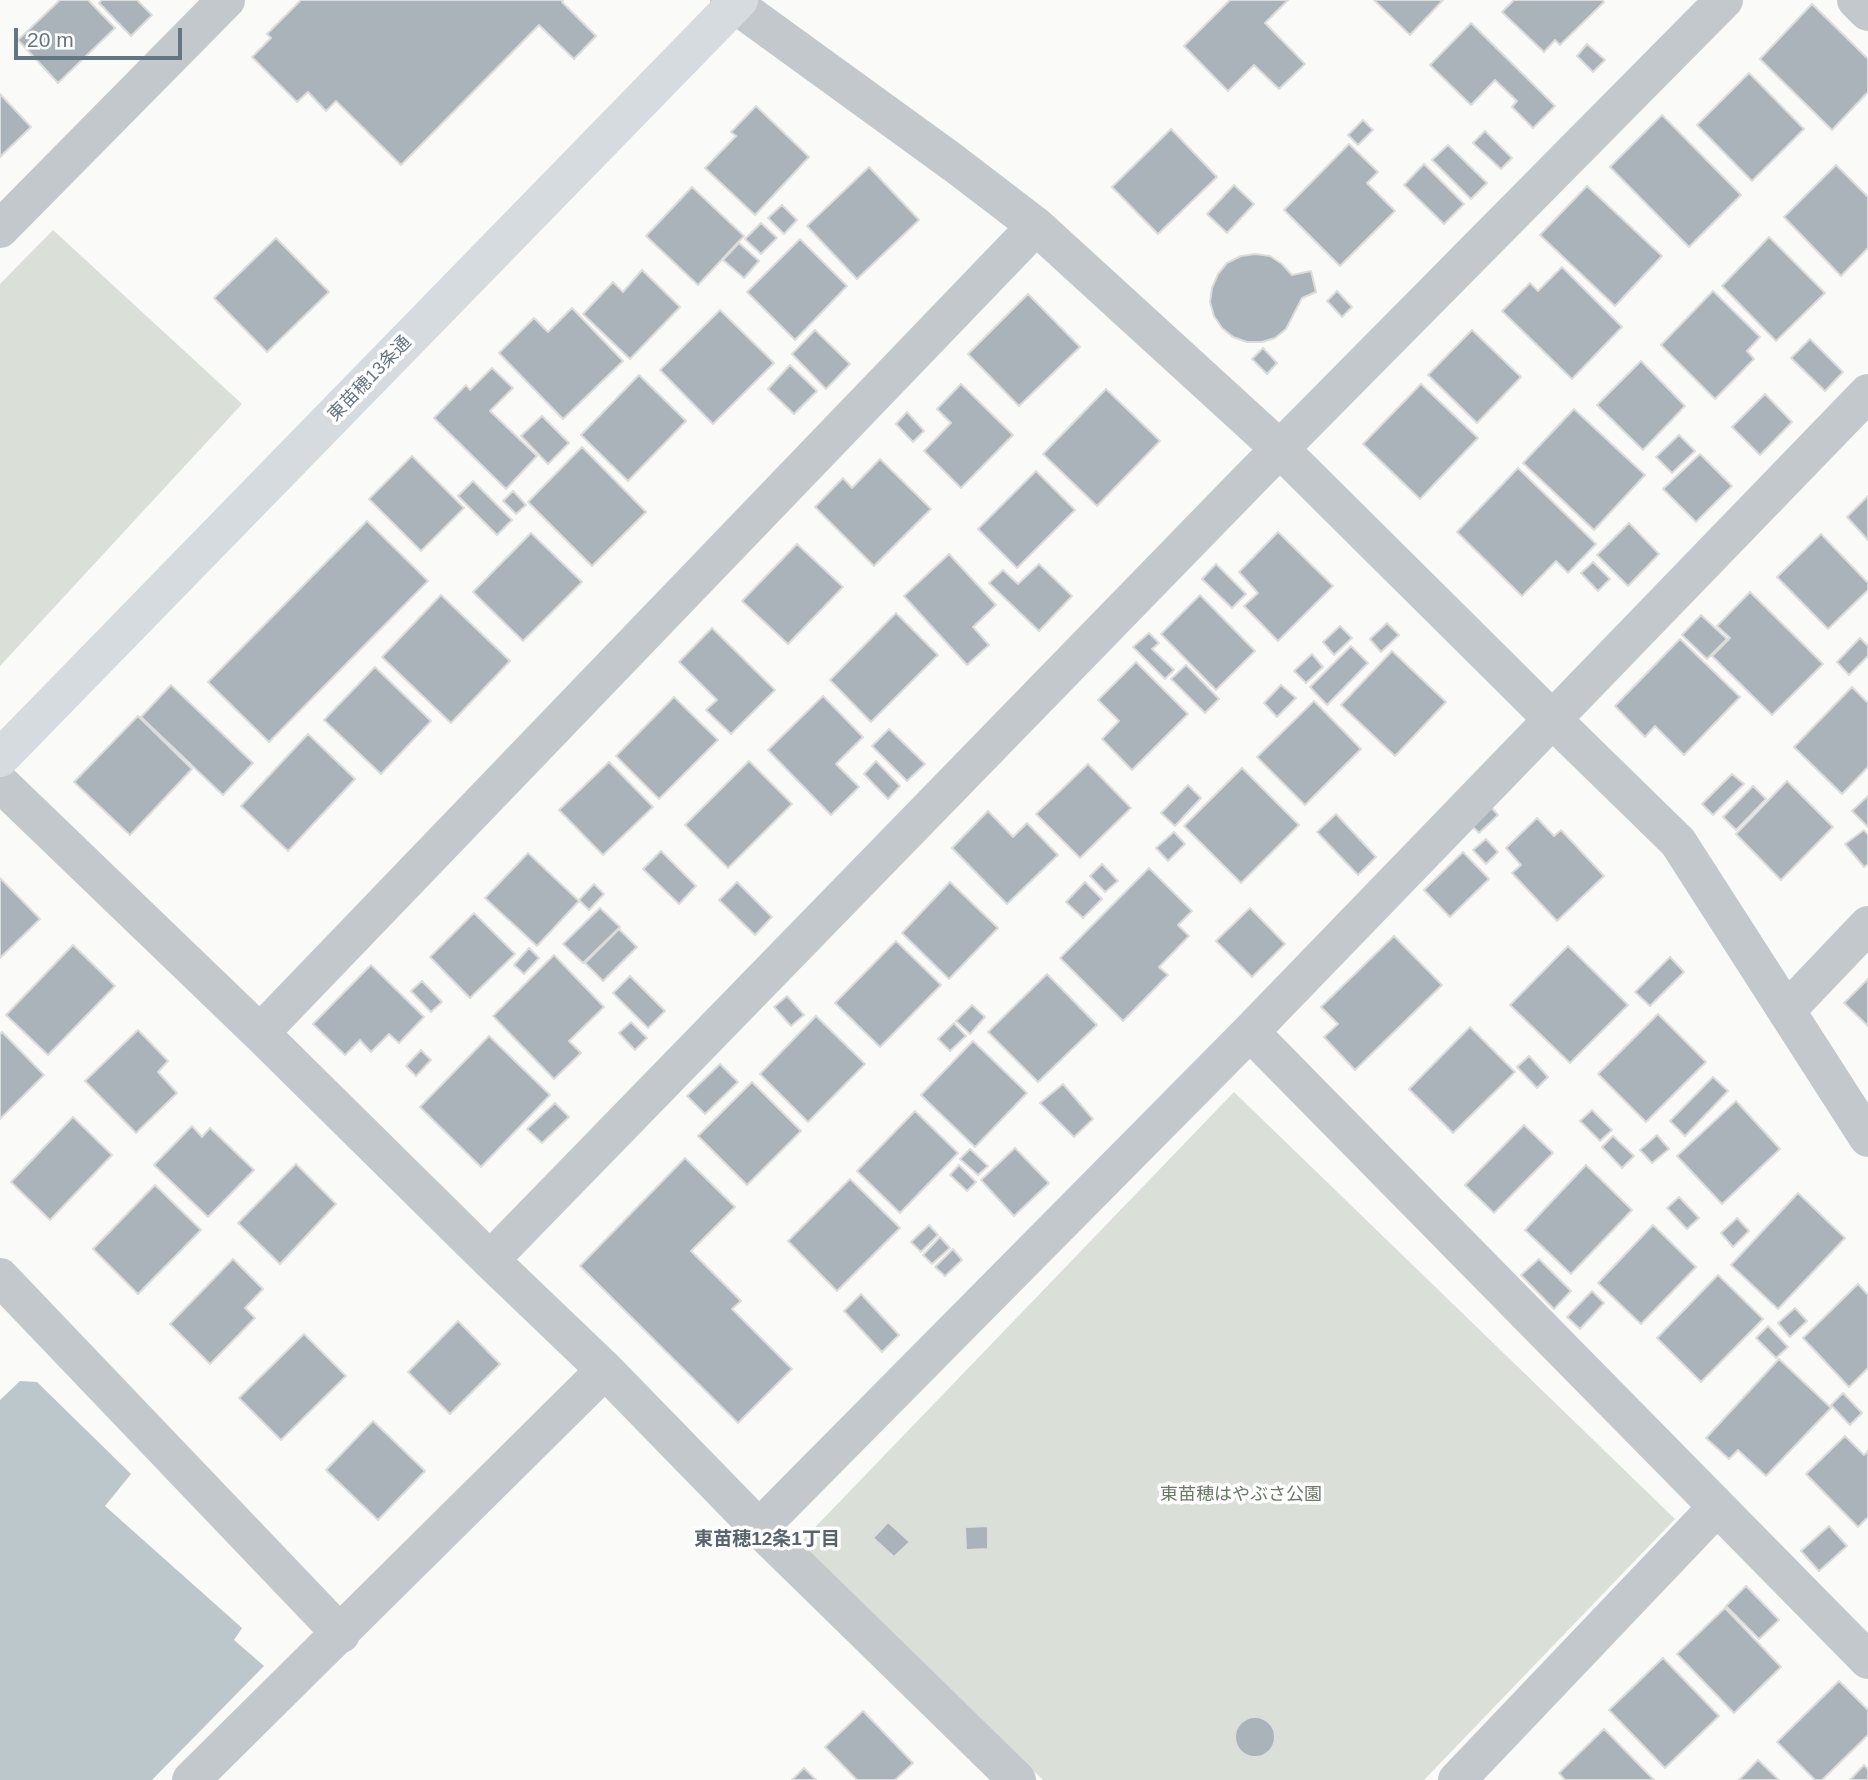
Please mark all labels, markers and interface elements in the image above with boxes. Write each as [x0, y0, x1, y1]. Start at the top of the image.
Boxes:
scale bar [18, 14, 186, 58]
text: 20 m [27, 28, 74, 51]
street label: 東苗穂13条通 [324, 332, 416, 426]
park label: 東苗穂はやぶさ公園 [1160, 1484, 1322, 1506]
district label: 東苗穂12条1丁目 [694, 1529, 840, 1551]

